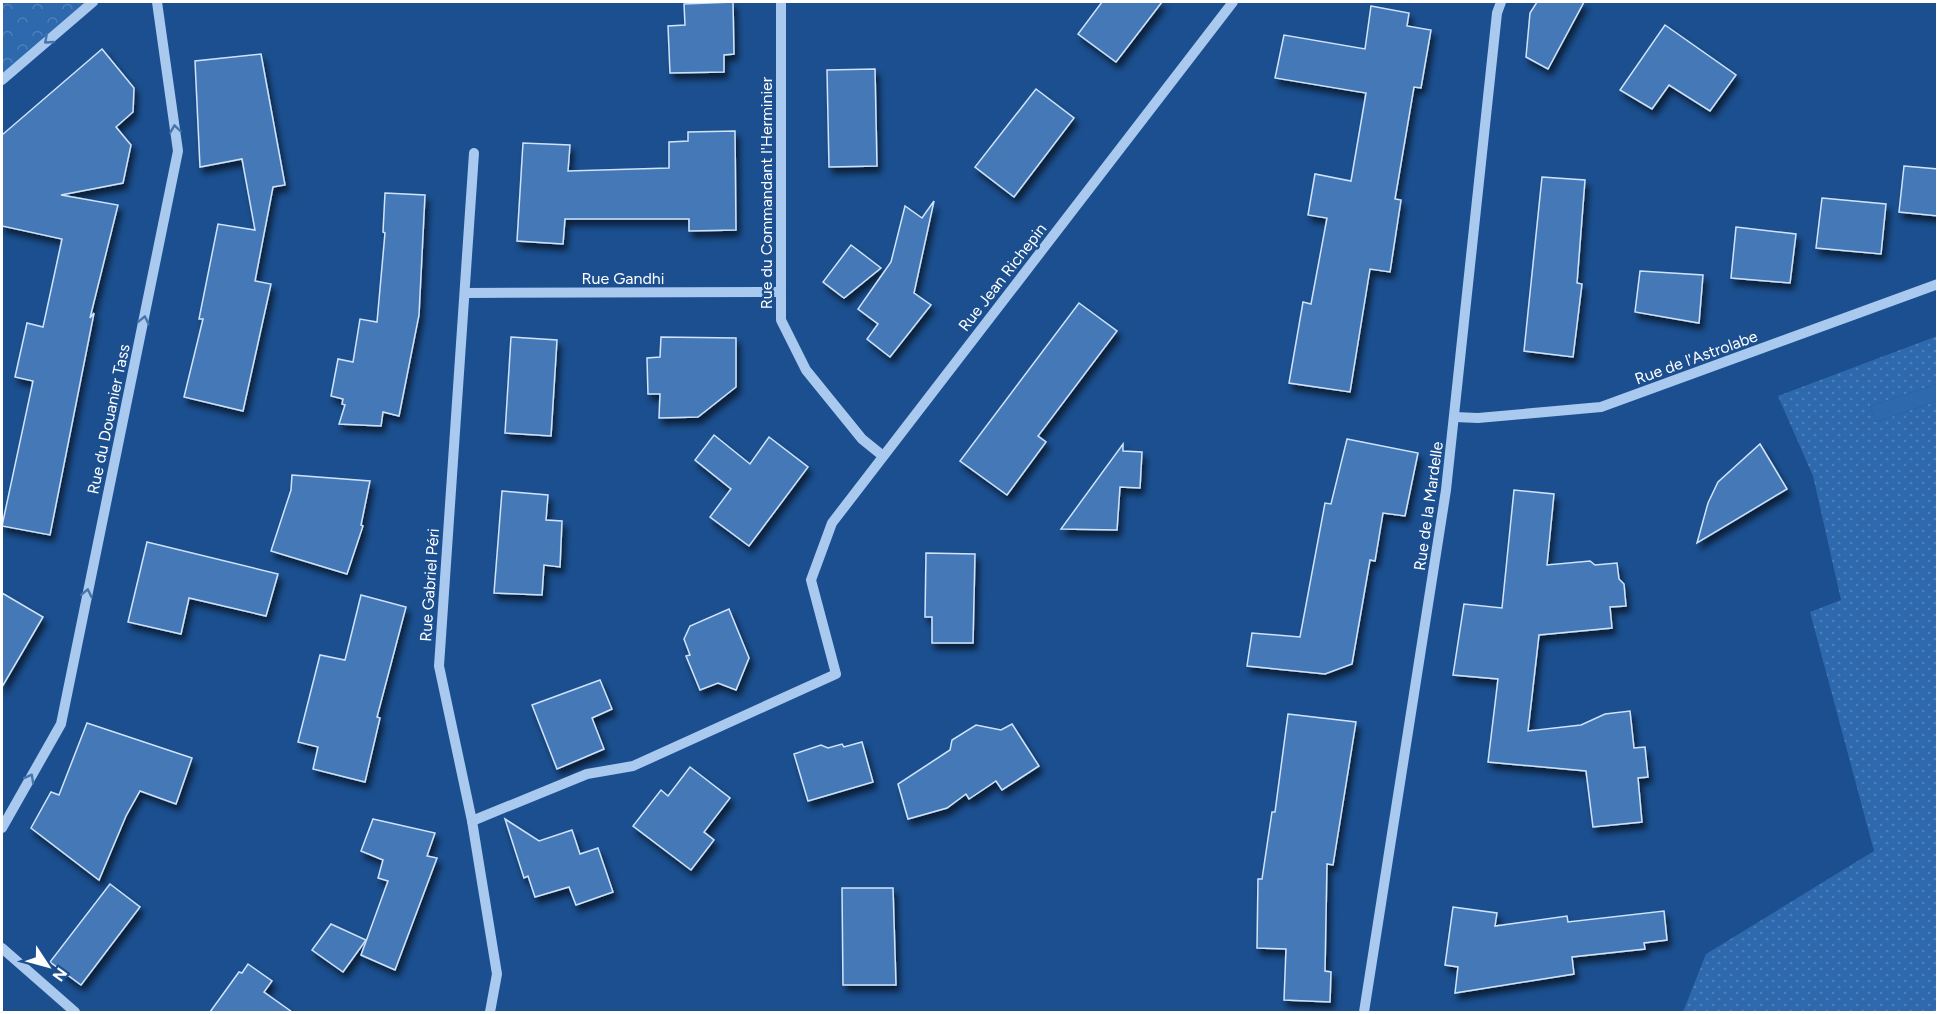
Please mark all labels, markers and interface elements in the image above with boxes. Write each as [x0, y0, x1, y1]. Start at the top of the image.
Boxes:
one-way arrow [44, 32, 55, 43]
street label: Rue du Commandant l'Herminier [757, 76, 776, 309]
one-way arrow [170, 124, 182, 133]
street label: Rue Jean Richepin [954, 219, 1050, 335]
street label: Rue Gandhi [582, 269, 664, 288]
one-way arrow [136, 315, 149, 325]
street label: Rue de l'Astrolabe [1632, 326, 1760, 388]
street label: Rue du Douanier Tass [83, 342, 134, 496]
street label: Rue de la Mardelle [1410, 440, 1447, 572]
street label: Rue Gabriel Péri [416, 528, 443, 642]
one-way arrow [80, 589, 93, 599]
one-way arrow [23, 773, 34, 784]
north arrow [18, 936, 78, 996]
text: N [48, 964, 71, 985]

